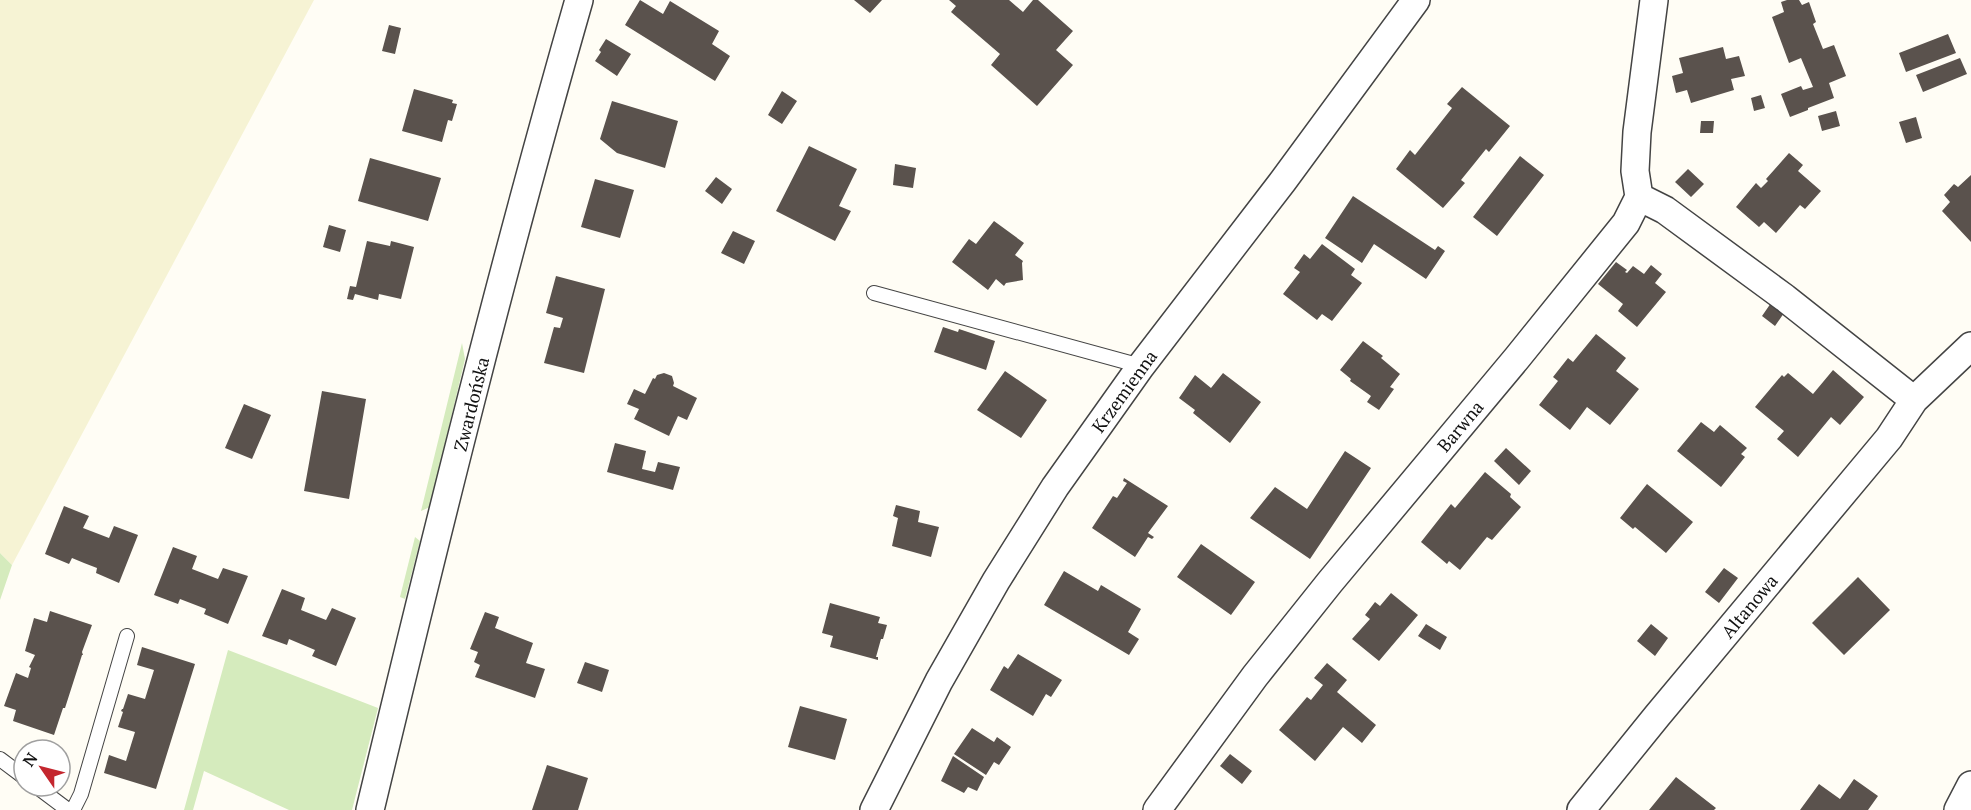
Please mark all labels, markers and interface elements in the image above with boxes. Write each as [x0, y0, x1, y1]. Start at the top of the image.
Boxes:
street label: Krzemienna [1086, 345, 1162, 437]
street label: Zwardońska [448, 354, 494, 454]
street label: Barwna [1431, 395, 1489, 457]
street label: Altanowa [1715, 569, 1783, 643]
north arrow [12, 738, 72, 798]
text: N [17, 748, 42, 771]

